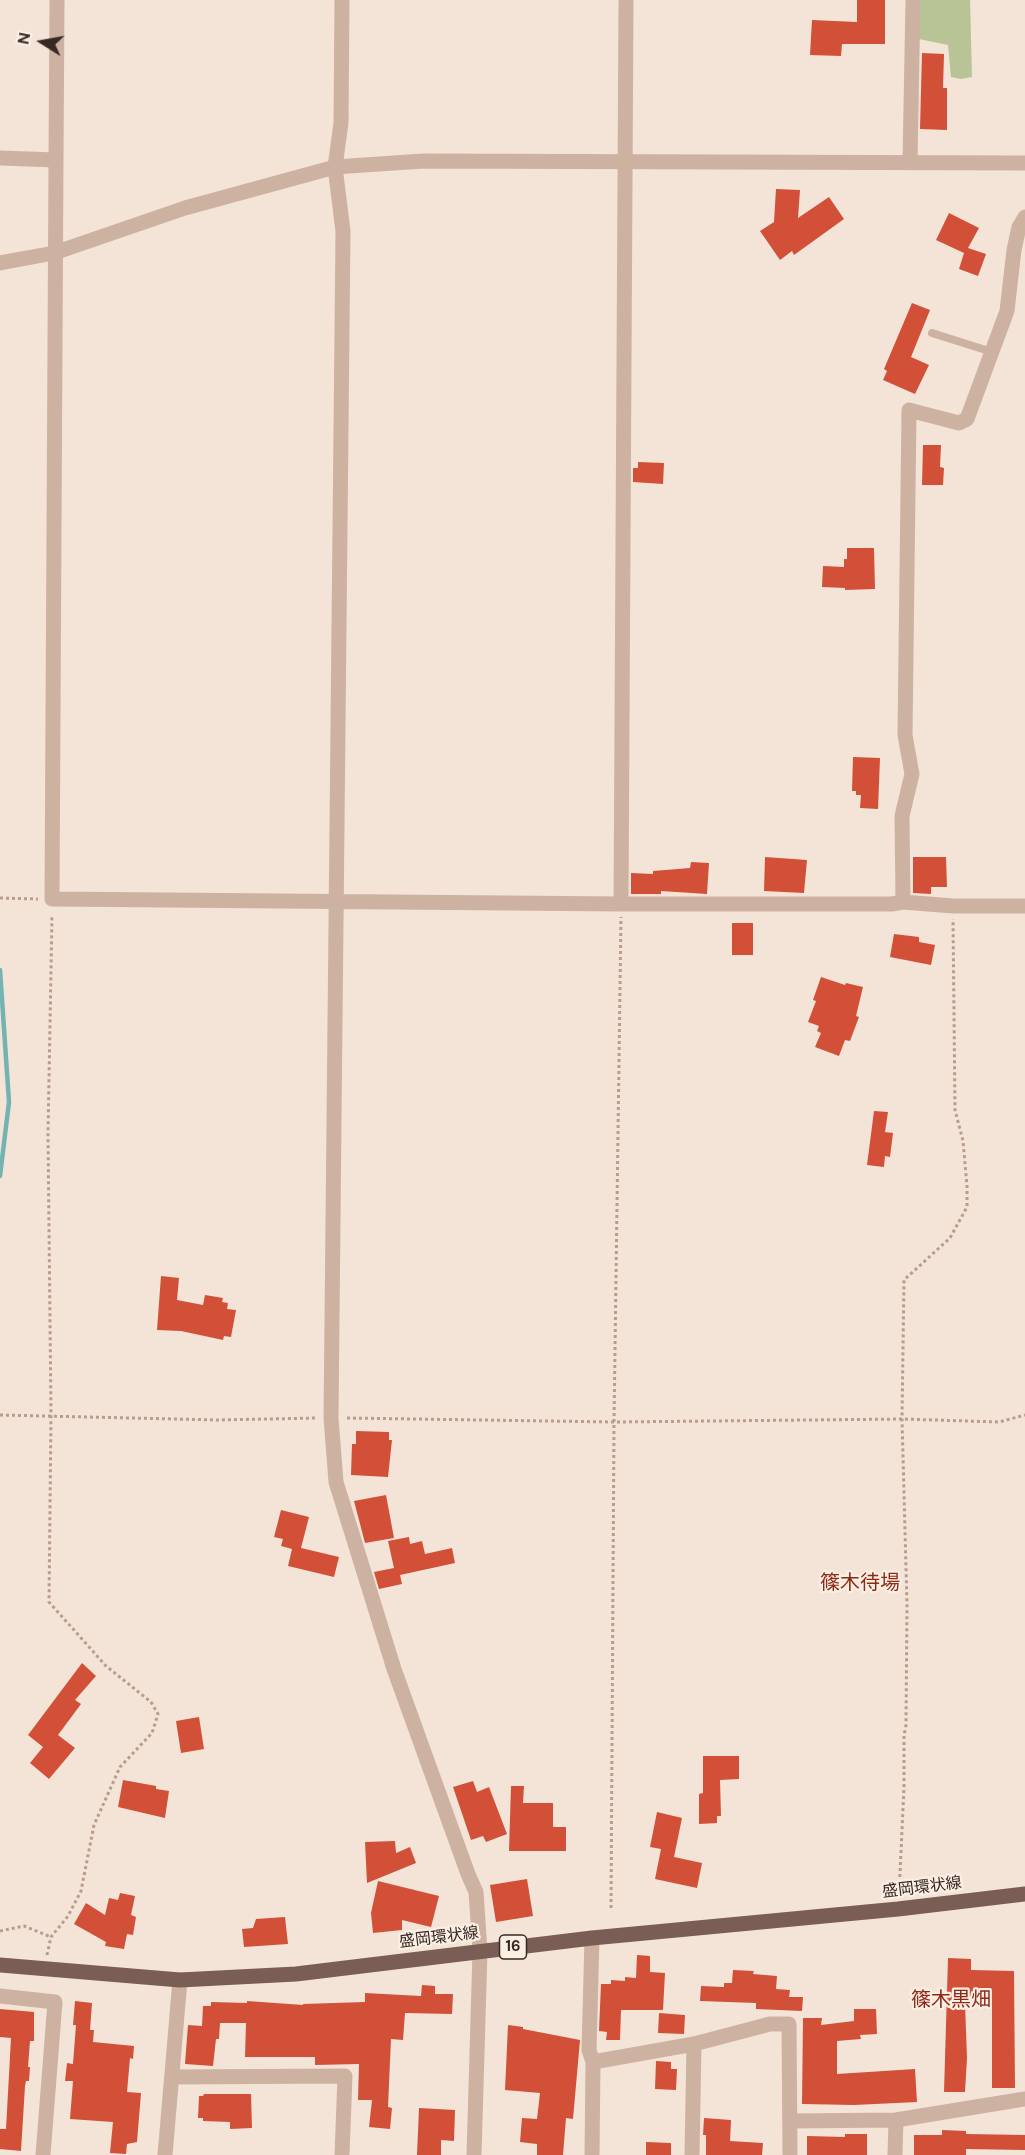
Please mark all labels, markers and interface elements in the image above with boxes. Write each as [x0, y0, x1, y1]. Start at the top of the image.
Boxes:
north arrow [12, 12, 72, 72]
text: N [12, 31, 35, 46]
district label: 篠木待場 [820, 1572, 900, 1596]
street label: 盛岡環状線 [881, 1874, 963, 1902]
street label: 盛岡環状線 [398, 1924, 480, 1952]
road number: 16 [500, 1935, 526, 1959]
district label: 篠木黒畑 [911, 1989, 991, 2013]

